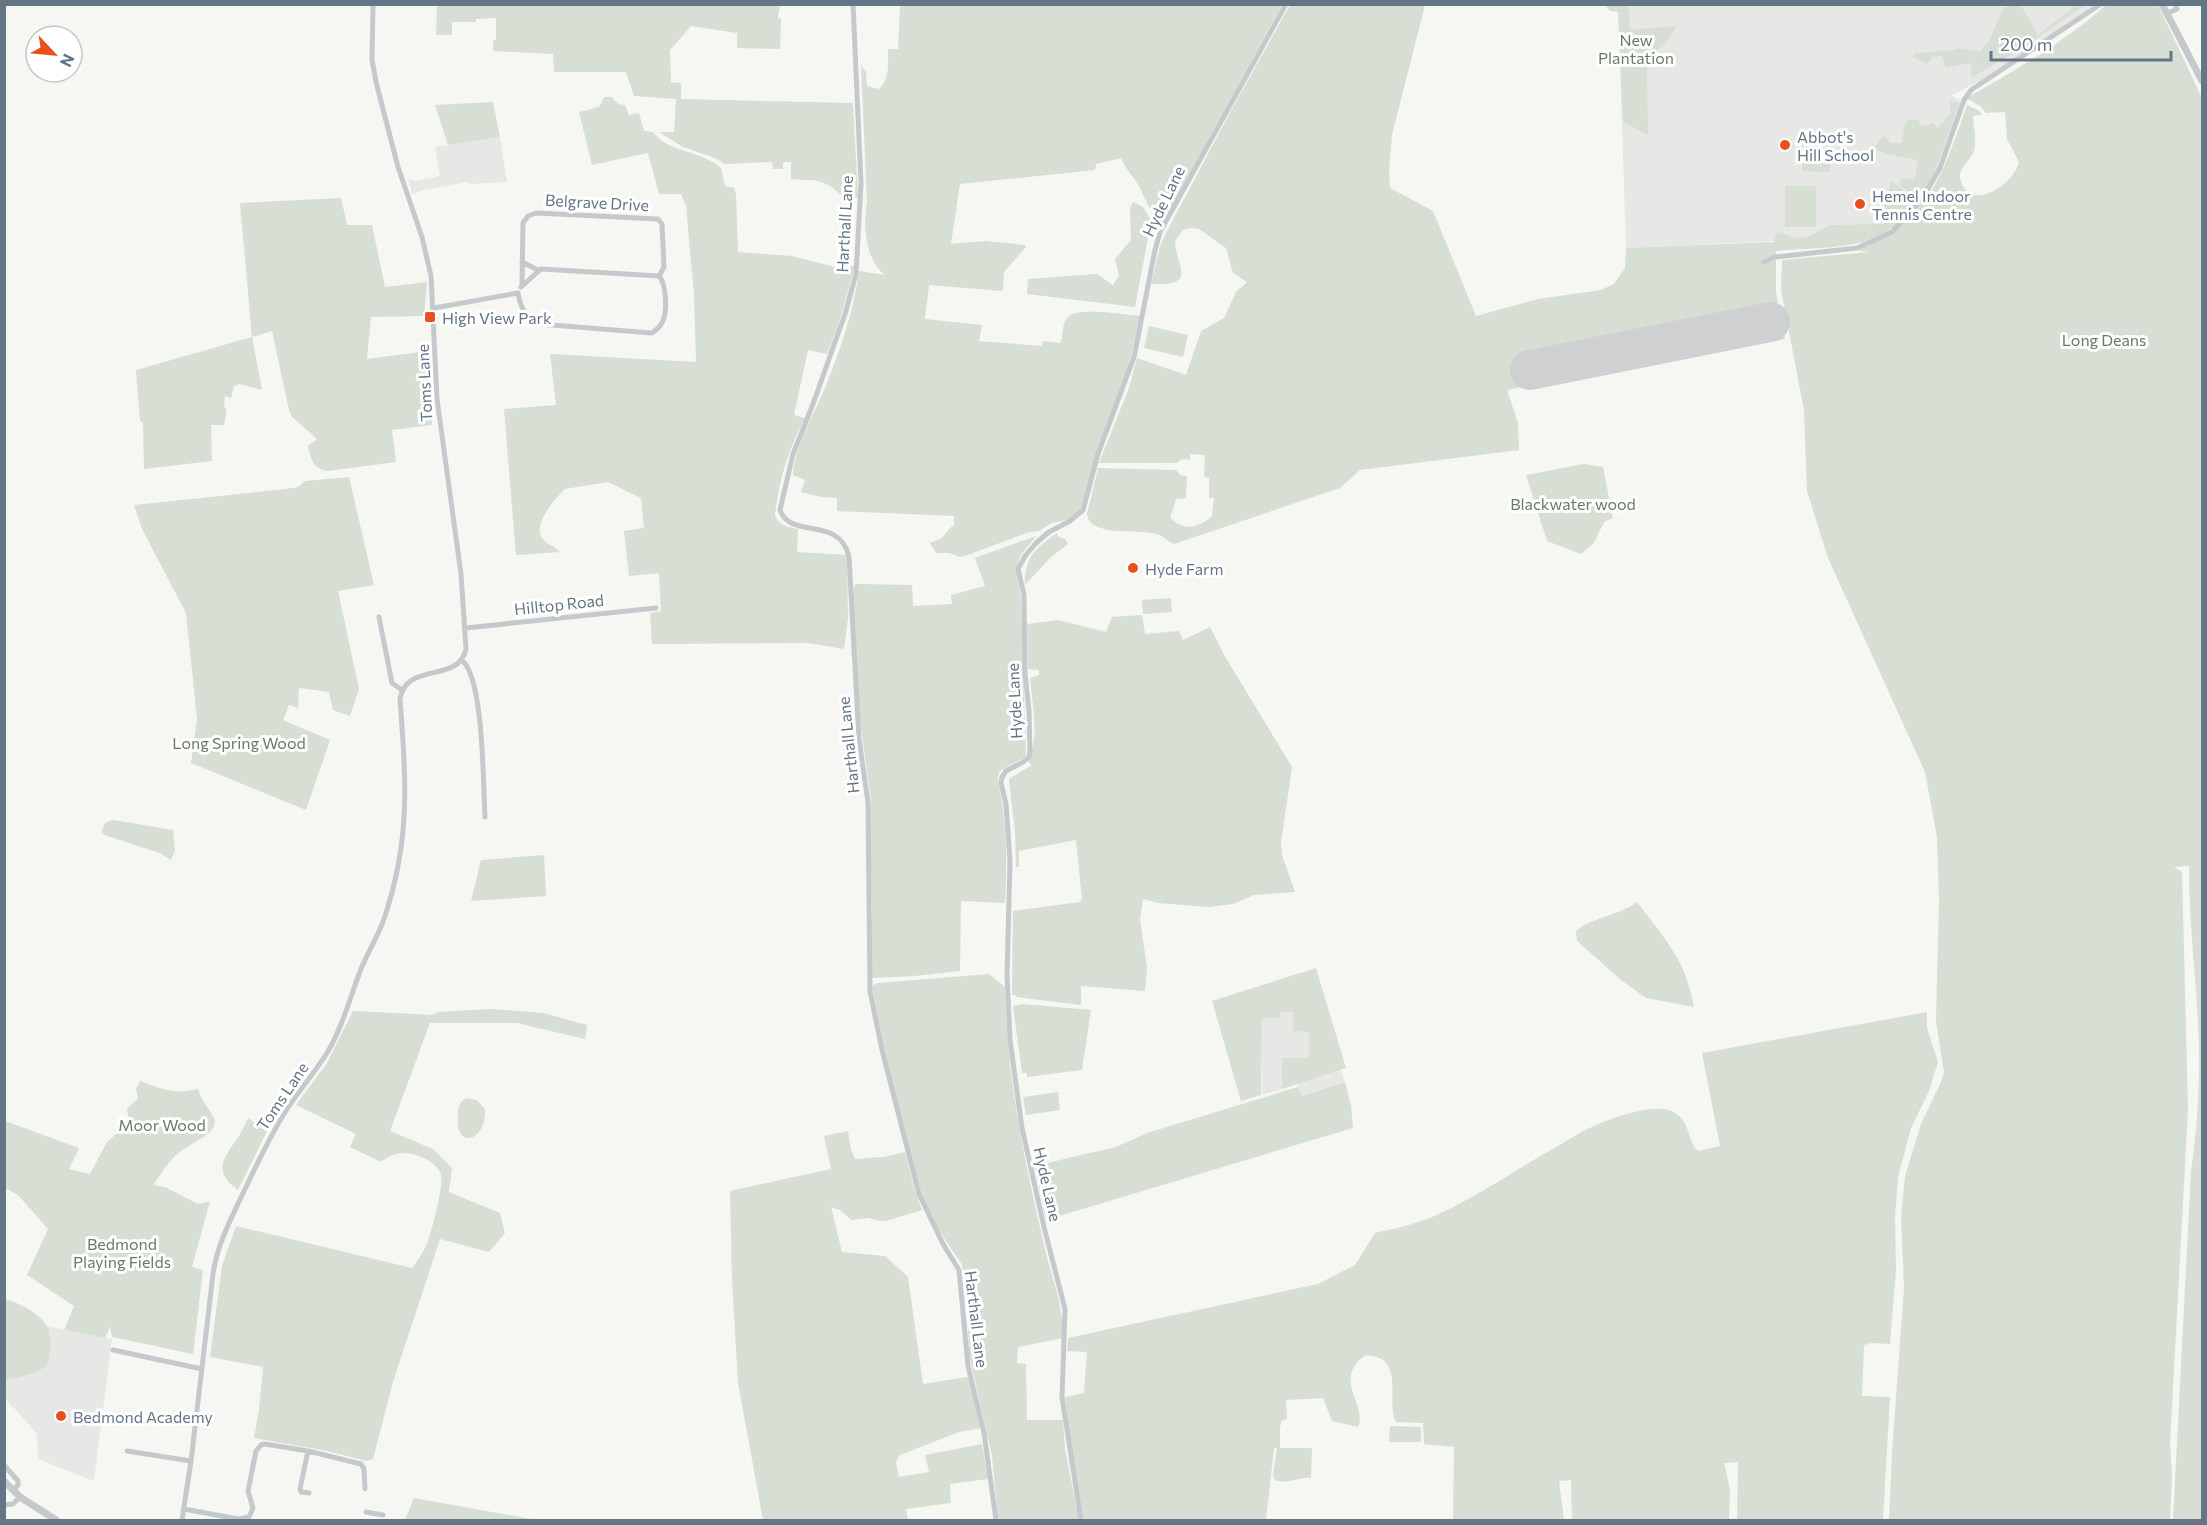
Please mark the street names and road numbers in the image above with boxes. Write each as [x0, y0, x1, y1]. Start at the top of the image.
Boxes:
street label: Hyde Lane [1138, 163, 1188, 239]
street label: Harthall Lane [832, 175, 856, 273]
street label: Belgrave Drive [545, 190, 649, 214]
street label: Toms Lane [412, 344, 436, 422]
street label: Hilltop Road [513, 590, 605, 618]
street label: Hyde Lane [1003, 663, 1025, 739]
street label: Harthall Lane [833, 696, 863, 794]
street label: Toms Lane [252, 1058, 312, 1134]
street label: Hyde Lane [1030, 1145, 1066, 1223]
street label: Harthall Lane [962, 1270, 992, 1368]

